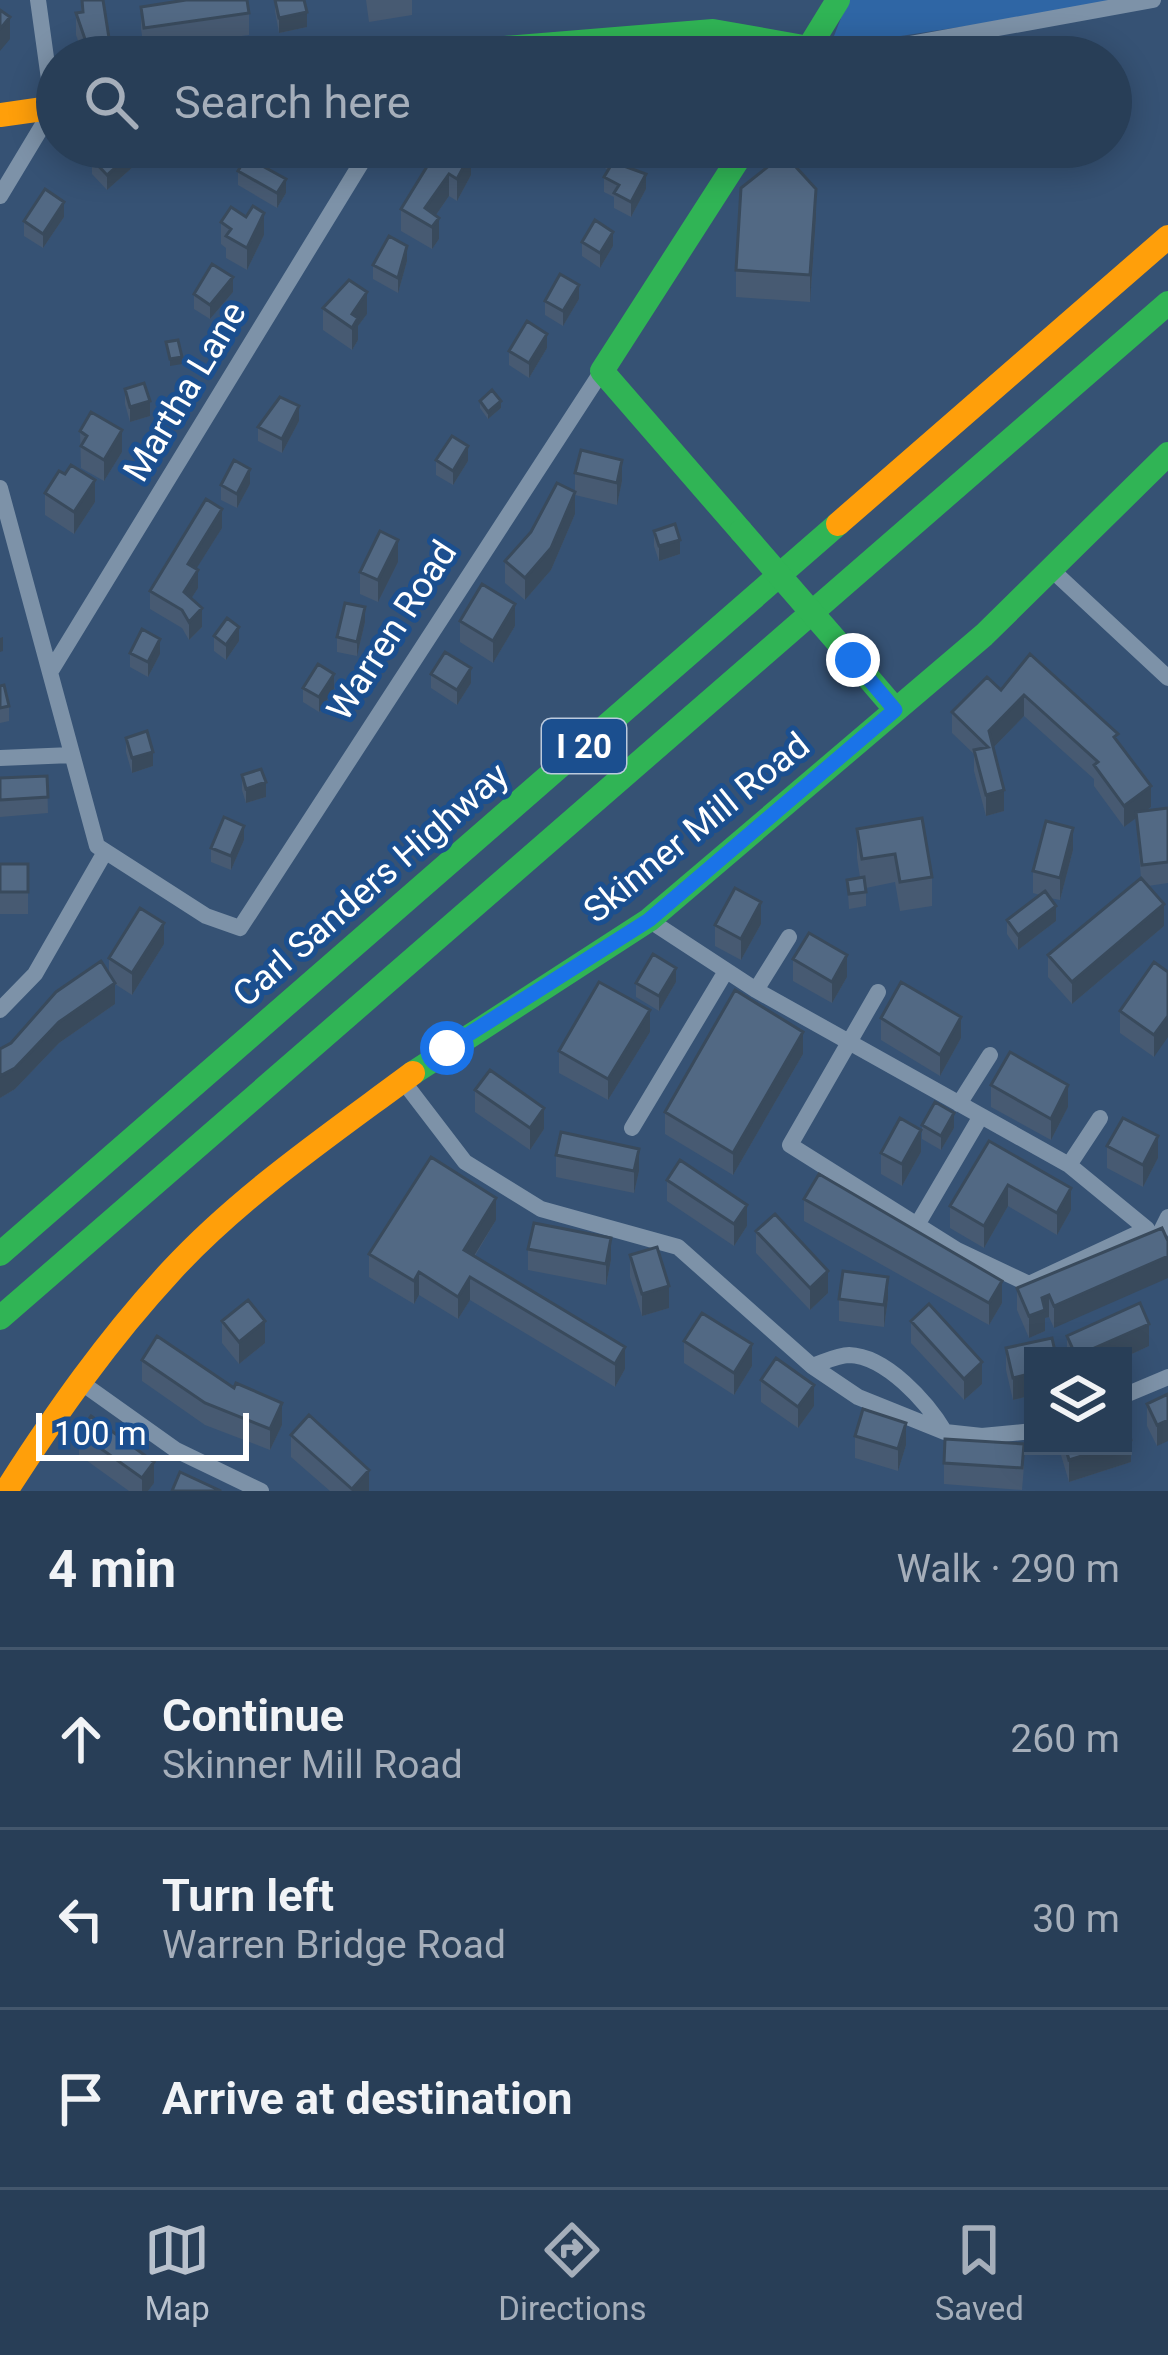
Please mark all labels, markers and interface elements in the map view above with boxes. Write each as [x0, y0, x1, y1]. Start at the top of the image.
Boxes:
search box [36, 36, 1132, 168]
icon: search [78, 69, 144, 135]
text: Search here [174, 76, 411, 129]
street label: Martha Lane [115, 294, 255, 489]
street label: Warren Road [318, 533, 465, 728]
route end [826, 633, 880, 687]
road number: I 20 [542, 719, 626, 773]
street label: Skinner Mill Road [576, 724, 818, 931]
street label: Carl Sanders Highway [225, 754, 517, 1016]
route start [420, 1021, 474, 1075]
map controls [1024, 1347, 1132, 1455]
button: layers [1024, 1347, 1132, 1455]
scale bar [36, 1407, 249, 1460]
text: 100 m [54, 1414, 147, 1453]
text: 4 min [48, 1540, 176, 1599]
text: Walk · 290 m [896, 1546, 1120, 1592]
text: Continue [162, 1689, 344, 1742]
icon: ahead [48, 1706, 114, 1772]
text: 260 m [1010, 1716, 1120, 1762]
text: Skinner Mill Road [162, 1742, 463, 1788]
text: Turn left [162, 1869, 334, 1922]
icon: left [48, 1886, 114, 1952]
text: 30 m [1032, 1896, 1120, 1942]
text: Warren Bridge Road [162, 1922, 506, 1968]
icon: arrive [48, 2066, 114, 2132]
text: Arrive at destination [162, 2072, 573, 2125]
tab: Map [144, 2217, 210, 2328]
tab: Directions [498, 2217, 647, 2328]
tab: Saved [935, 2217, 1024, 2328]

